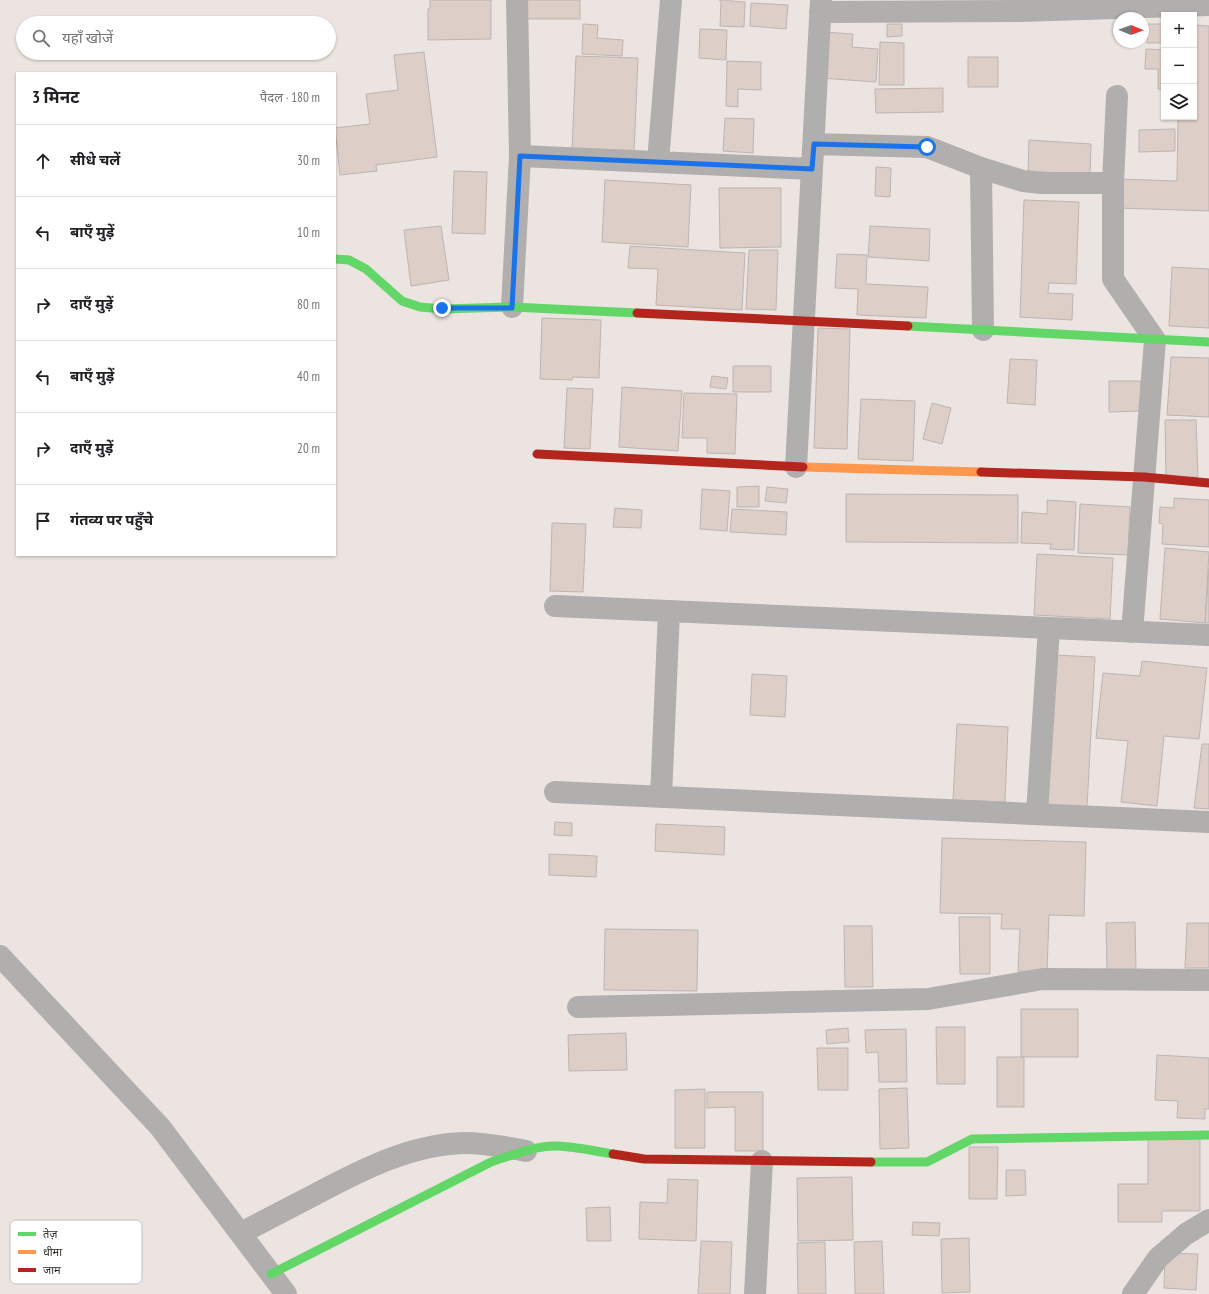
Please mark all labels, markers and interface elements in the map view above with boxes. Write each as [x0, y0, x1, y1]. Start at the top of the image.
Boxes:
north arrow [1113, 12, 1149, 48]
map controls [1161, 12, 1197, 120]
button: + [1161, 12, 1197, 48]
search box [16, 16, 336, 60]
icon: search [30, 27, 52, 49]
text: यहाँ खोजें [62, 28, 113, 47]
button: − [1161, 48, 1197, 84]
button: layers [1161, 84, 1197, 120]
text: 3 मिनट [32, 86, 79, 108]
text: पैदल · 180 m [260, 89, 320, 106]
route start [918, 138, 936, 156]
icon: ahead [32, 150, 54, 172]
text: सीधे चलें [70, 150, 120, 169]
text: 30 m [297, 152, 320, 169]
icon: left [32, 222, 54, 244]
text: बाएँ मुड़ें [70, 222, 114, 241]
text: 10 m [297, 224, 320, 241]
icon: right [32, 294, 54, 316]
text: दाएँ मुड़ें [70, 294, 113, 313]
text: 80 m [297, 296, 320, 313]
route end [433, 299, 451, 317]
icon: left [32, 366, 54, 388]
text: बाएँ मुड़ें [70, 366, 114, 385]
text: 40 m [297, 368, 320, 385]
icon: right [32, 438, 54, 460]
text: दाएँ मुड़ें [70, 438, 113, 457]
text: 20 m [297, 440, 320, 457]
icon: arrive [32, 510, 54, 532]
text: गंतव्य पर पहुँचे [70, 510, 153, 529]
legend [10, 1220, 142, 1284]
text: तेज़ [43, 1227, 58, 1241]
text: धीमा [43, 1245, 62, 1259]
text: जाम [43, 1263, 61, 1277]

